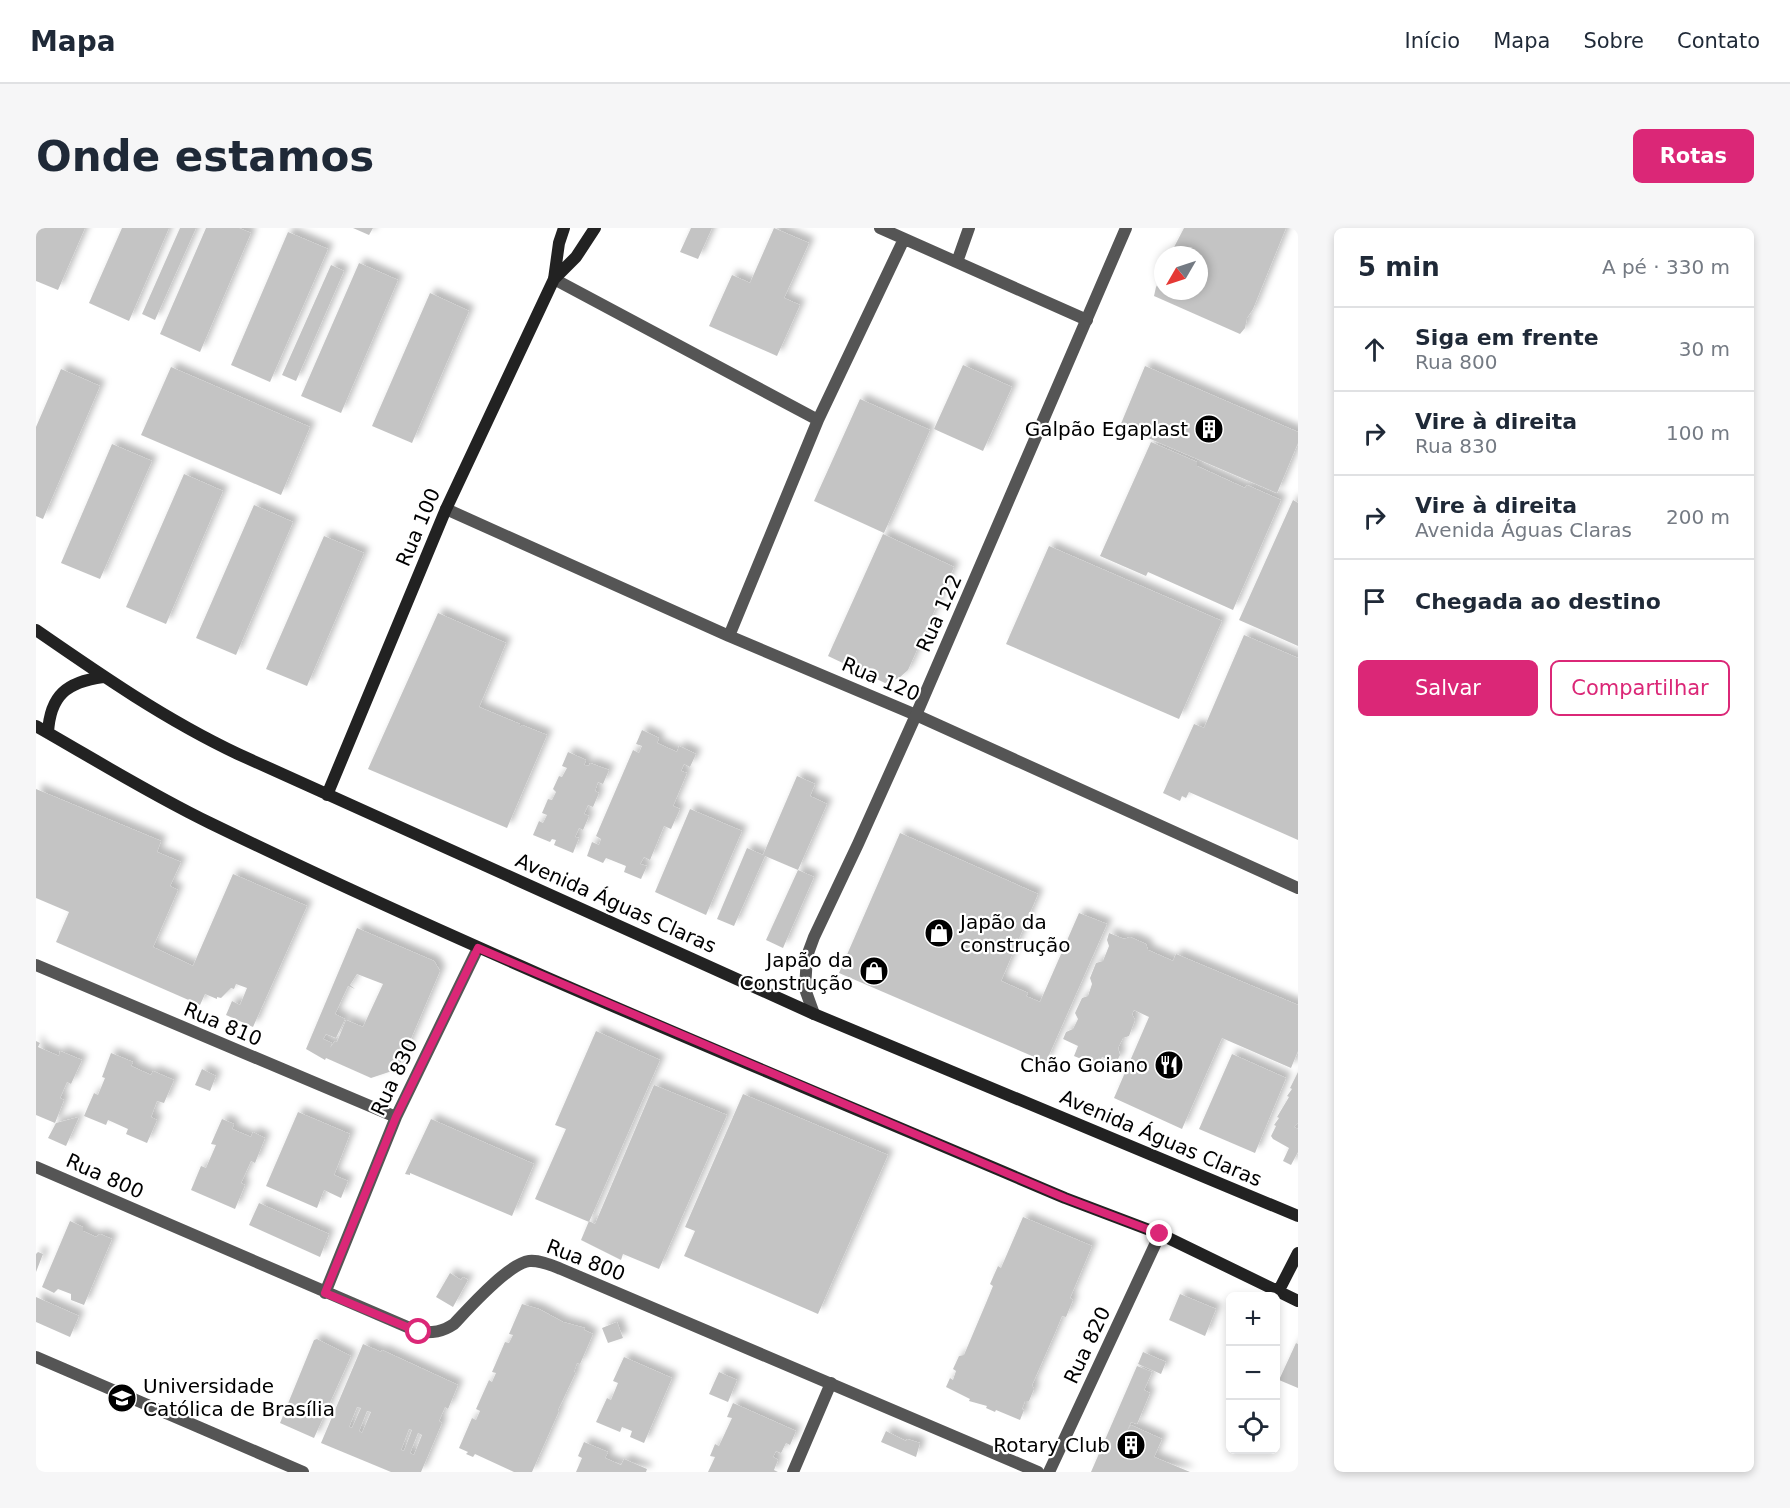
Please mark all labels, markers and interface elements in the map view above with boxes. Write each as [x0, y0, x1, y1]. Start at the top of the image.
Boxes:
text: Mapa [30, 25, 116, 58]
text: Início [1405, 29, 1460, 53]
text: Mapa [1493, 29, 1550, 53]
text: Sobre [1583, 29, 1644, 53]
text: Contato [1677, 29, 1760, 53]
button: Rotas [1633, 129, 1754, 183]
text: Onde estamos [36, 132, 374, 181]
north arrow [1154, 246, 1208, 300]
text: 5 min [1358, 252, 1440, 282]
text: A pé · 330 m [1602, 255, 1730, 279]
text: Siga em frente [1415, 325, 1599, 350]
icon: ahead [1358, 333, 1391, 366]
text: 30 m [1679, 337, 1730, 361]
text: Rua 800 [1415, 350, 1497, 374]
text: Vire à direita [1415, 409, 1577, 434]
building icon: Galpão Egaplast [1193, 413, 1225, 445]
place label: Galpão Egaplast [1025, 417, 1188, 441]
icon: right [1358, 417, 1391, 450]
text: 100 m [1666, 421, 1730, 445]
text: Rua 830 [1415, 434, 1497, 458]
street label: Rua 100 [391, 484, 445, 570]
text: Vire à direita [1415, 493, 1577, 518]
icon: right [1358, 501, 1391, 534]
text: 200 m [1666, 505, 1730, 529]
text: Avenida Águas Claras [1415, 518, 1632, 542]
street label: Rua 122 [911, 570, 967, 656]
icon: arrive [1358, 585, 1391, 618]
text: Chegada ao destino [1415, 589, 1661, 614]
street label: Rua 120 [838, 652, 924, 706]
button: Salvar [1358, 660, 1538, 716]
button: Compartilhar [1550, 660, 1730, 716]
street label: Avenida Águas Claras [512, 848, 720, 958]
place label: Japão da construção [958, 910, 1071, 957]
shop icon: Japão da construção [923, 917, 955, 949]
place label: Japão da Construção [739, 948, 853, 995]
shop icon: Japão da Construção [858, 955, 890, 987]
street label: Rua 810 [180, 997, 266, 1051]
street label: Rua 830 [366, 1035, 422, 1119]
restaurant icon: Chão Goiano [1153, 1049, 1185, 1081]
place label: Chão Goiano [1020, 1053, 1148, 1077]
street label: Avenida Águas Claras [1056, 1085, 1266, 1191]
street label: Rua 800 [62, 1148, 148, 1204]
route end [1146, 1220, 1172, 1246]
street label: Rua 800 [543, 1234, 629, 1286]
map controls [1226, 1292, 1280, 1454]
button: + [1226, 1292, 1280, 1346]
street label: Rua 820 [1059, 1303, 1115, 1387]
route start [405, 1318, 431, 1344]
button: − [1226, 1346, 1280, 1400]
place label: Universidade Católica de Brasília [143, 1374, 335, 1421]
school or university icon: Universidade Católica de Brasília [106, 1382, 138, 1414]
button: locate [1226, 1400, 1280, 1454]
building icon: Rotary Club [1115, 1429, 1147, 1461]
place label: Rotary Club [993, 1433, 1110, 1457]

